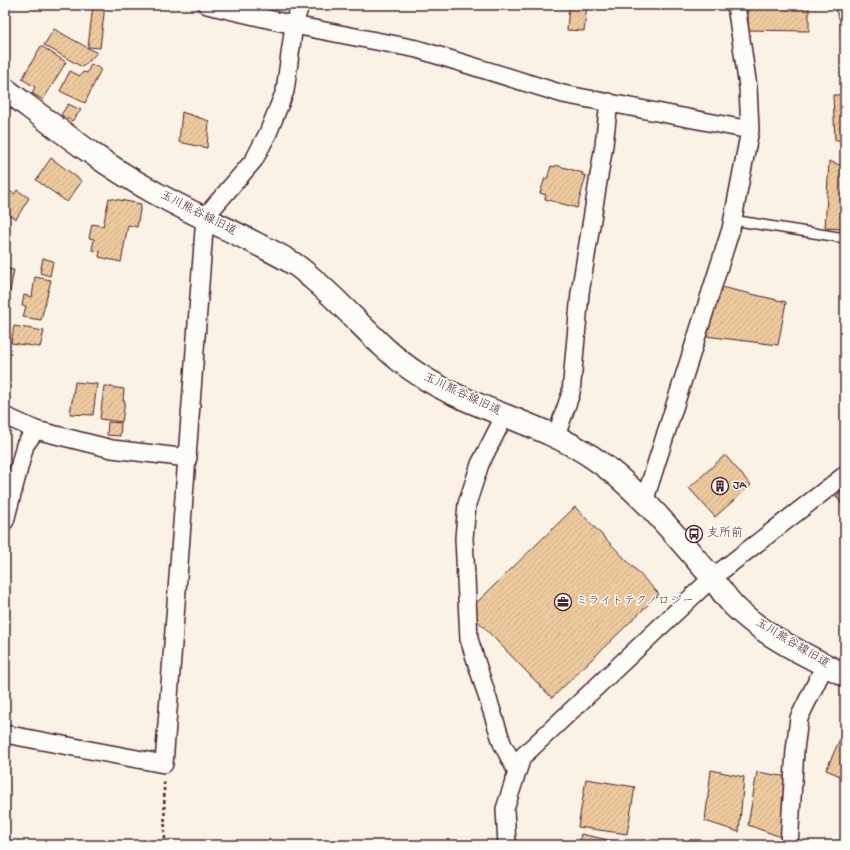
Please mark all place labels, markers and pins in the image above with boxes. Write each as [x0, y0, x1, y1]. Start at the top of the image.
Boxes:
building icon: JA [710, 476, 730, 496]
place label: JA [733, 479, 747, 493]
bus stop icon: 支所前 [684, 524, 704, 544]
place label: 支所前 [707, 526, 743, 541]
office icon: ミライトテクノロジー [553, 592, 573, 612]
place label: ミライトテクノロジー [576, 595, 694, 609]

